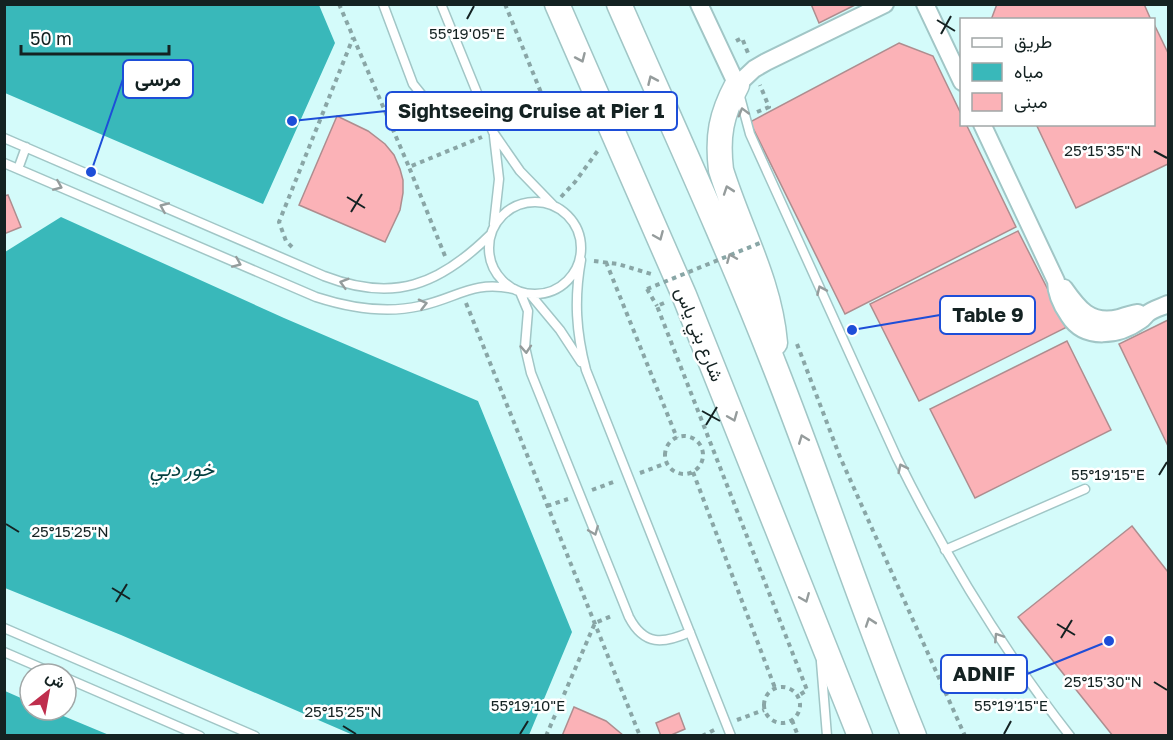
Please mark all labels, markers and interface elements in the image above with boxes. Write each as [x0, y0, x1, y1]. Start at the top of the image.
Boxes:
scale bar [21, 18, 170, 56]
legend [960, 18, 1155, 126]
text: 55°19'05"E [429, 24, 505, 42]
text: 50 m [30, 27, 72, 49]
text: طريق [1014, 30, 1052, 53]
one-way arrow [574, 51, 586, 62]
callout: مرسی [123, 60, 193, 98]
text: مياه [1014, 60, 1043, 82]
text: مرسی [135, 66, 181, 92]
one-way arrow [648, 75, 660, 86]
text: مبنى [1014, 90, 1048, 113]
callout: Sightseeing Cruise at Pier 1 [386, 92, 677, 130]
text: Sightseeing Cruise at Pier 1 [398, 98, 664, 122]
one-way arrow [738, 107, 750, 118]
text: 25°15'35"N [1064, 141, 1142, 159]
one-way arrow [52, 179, 63, 191]
one-way arrow [722, 185, 735, 196]
one-way arrow [160, 202, 171, 214]
one-way arrow [652, 230, 664, 241]
one-way arrow [726, 254, 738, 265]
one-way arrow [231, 256, 242, 268]
one-way arrow [339, 278, 350, 290]
street label: شارع بني ياس [666, 284, 729, 386]
one-way arrow [816, 286, 828, 297]
callout: Table 9 [940, 296, 1035, 334]
one-way arrow [418, 299, 428, 312]
text: Table 9 [952, 302, 1024, 326]
one-way arrow [519, 344, 532, 353]
one-way arrow [726, 411, 738, 422]
one-way arrow [798, 434, 810, 445]
water label: خور دبي [150, 456, 215, 486]
one-way arrow [898, 463, 909, 474]
text: 55°19'15"E [1071, 465, 1145, 483]
text: 25°15'25"N [31, 522, 109, 540]
one-way arrow [587, 524, 599, 535]
one-way arrow [797, 592, 810, 603]
one-way arrow [865, 617, 878, 628]
one-way arrow [994, 633, 1005, 644]
callout: ADNIF [941, 655, 1027, 693]
text: ADNIF [953, 661, 1015, 685]
north arrow [18, 662, 78, 722]
text: ش [42, 666, 69, 693]
text: 25°15'30"N [1064, 672, 1142, 690]
text: 55°19'10"E [491, 696, 565, 714]
text: 55°19'15"E [974, 696, 1048, 714]
text: 25°15'25"N [304, 702, 382, 720]

